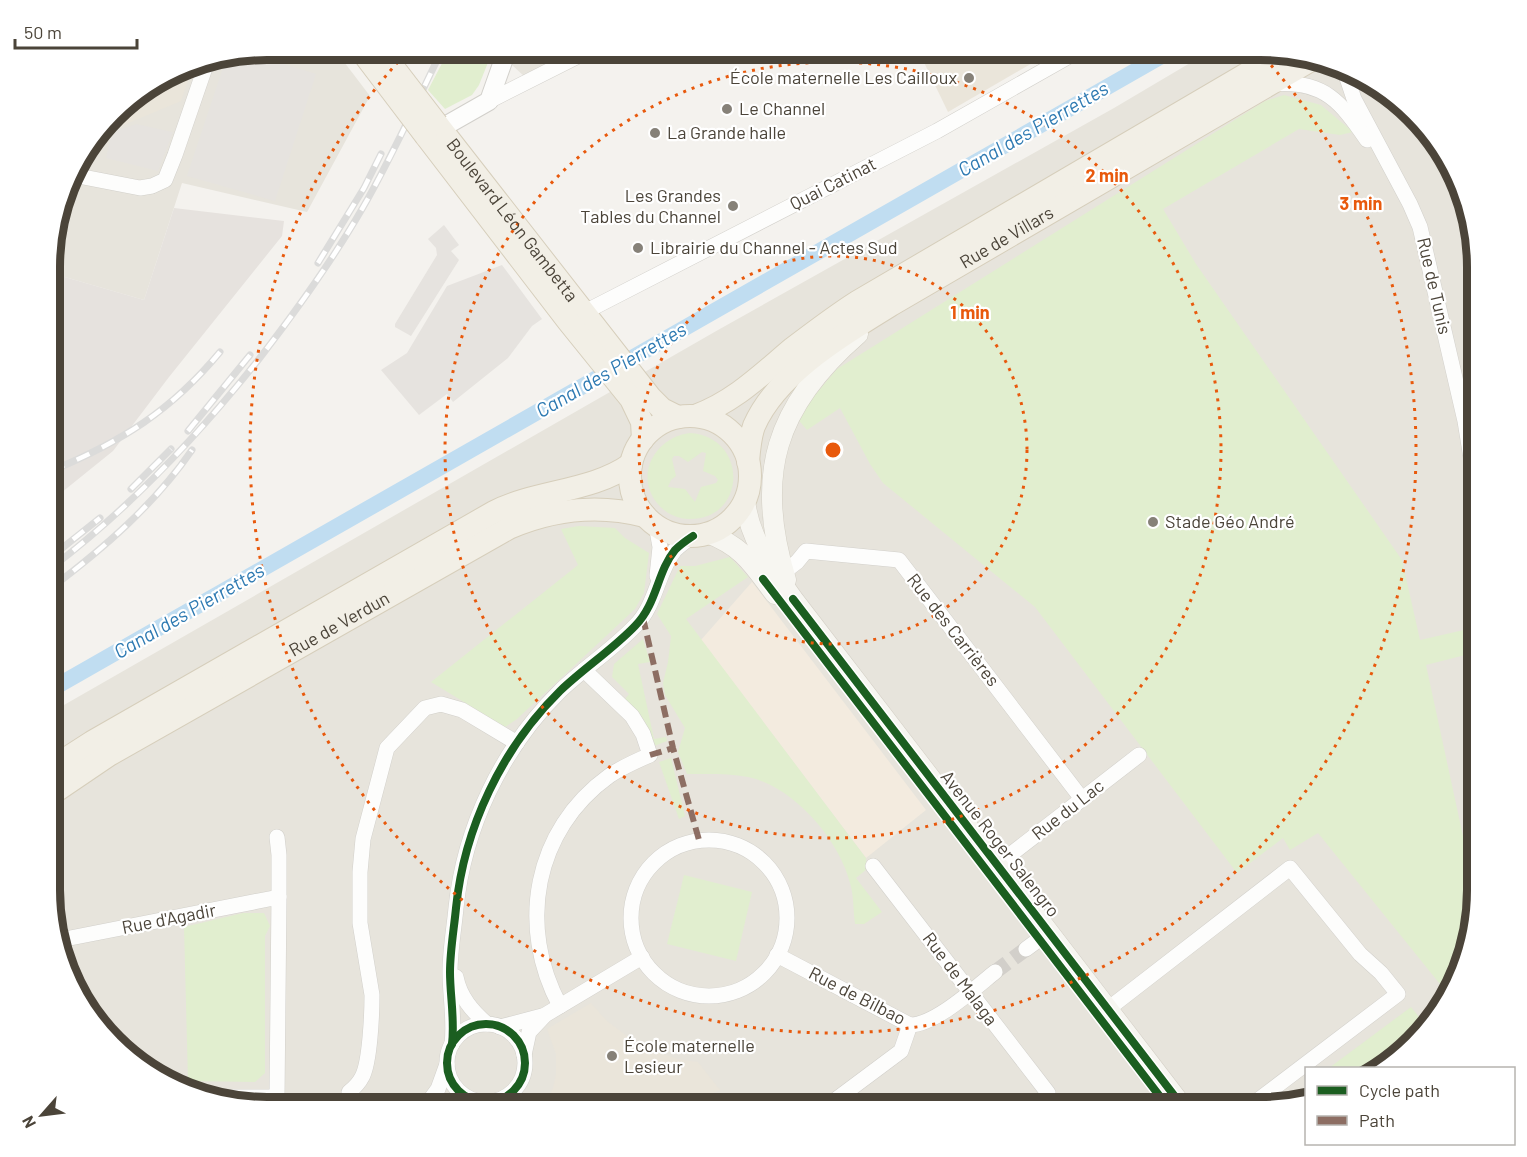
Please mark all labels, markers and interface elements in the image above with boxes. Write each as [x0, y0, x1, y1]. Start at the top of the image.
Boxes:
scale bar [15, 12, 136, 50]
text: 50 m [24, 21, 62, 43]
place label: École maternelle Les Cailloux [730, 66, 957, 88]
marker: École maternelle Les Cailloux [962, 71, 976, 85]
water label: Canal des Pierrettes [953, 75, 1112, 181]
place label: Le Channel [739, 97, 825, 119]
marker: Le Channel [720, 102, 734, 116]
place label: La Grande halle [667, 121, 786, 143]
marker: La Grande halle [648, 126, 662, 140]
street label: Boulevard Léon Gambetta [442, 133, 583, 306]
street label: Quai Catinat [786, 152, 879, 214]
text: 2 min [1085, 164, 1129, 186]
place label: Les Grandes Tables du Channel [580, 184, 721, 227]
text: 3 min [1340, 192, 1382, 214]
marker: Les Grandes Tables du Channel [726, 199, 740, 213]
street label: Rue de Villars [955, 201, 1057, 273]
street label: Rue de Tunis [1413, 235, 1457, 336]
place label: Librairie du Channel - Actes Sud [650, 236, 898, 258]
marker: Librairie du Channel - Actes Sud [631, 241, 645, 255]
text: 1 min [950, 301, 990, 323]
water label: Canal des Pierrettes [531, 316, 690, 422]
centre of rings [823, 440, 843, 460]
place label: Stade Géo André [1165, 510, 1295, 532]
marker: Stade Géo André [1146, 515, 1160, 529]
water label: Canal des Pierrettes [109, 557, 268, 663]
street label: Rue des Carrières [903, 569, 1005, 690]
street label: Rue de Verdun [285, 586, 393, 661]
street label: Avenue Roger Salengro [937, 766, 1065, 921]
street label: Rue du Lac [1027, 774, 1108, 844]
street label: Rue d'Agadir [120, 898, 218, 938]
street label: Rue de Malaga [919, 927, 1003, 1029]
street label: Rue de Bilbao [805, 961, 910, 1029]
place label: École maternelle Lesieur [624, 1034, 755, 1077]
marker: École maternelle Lesieur [605, 1049, 619, 1063]
legend [1305, 1067, 1515, 1145]
text: Cycle path [1359, 1079, 1440, 1101]
north arrow [12, 1085, 72, 1145]
text: Path [1359, 1109, 1395, 1131]
text: N [17, 1113, 39, 1131]

